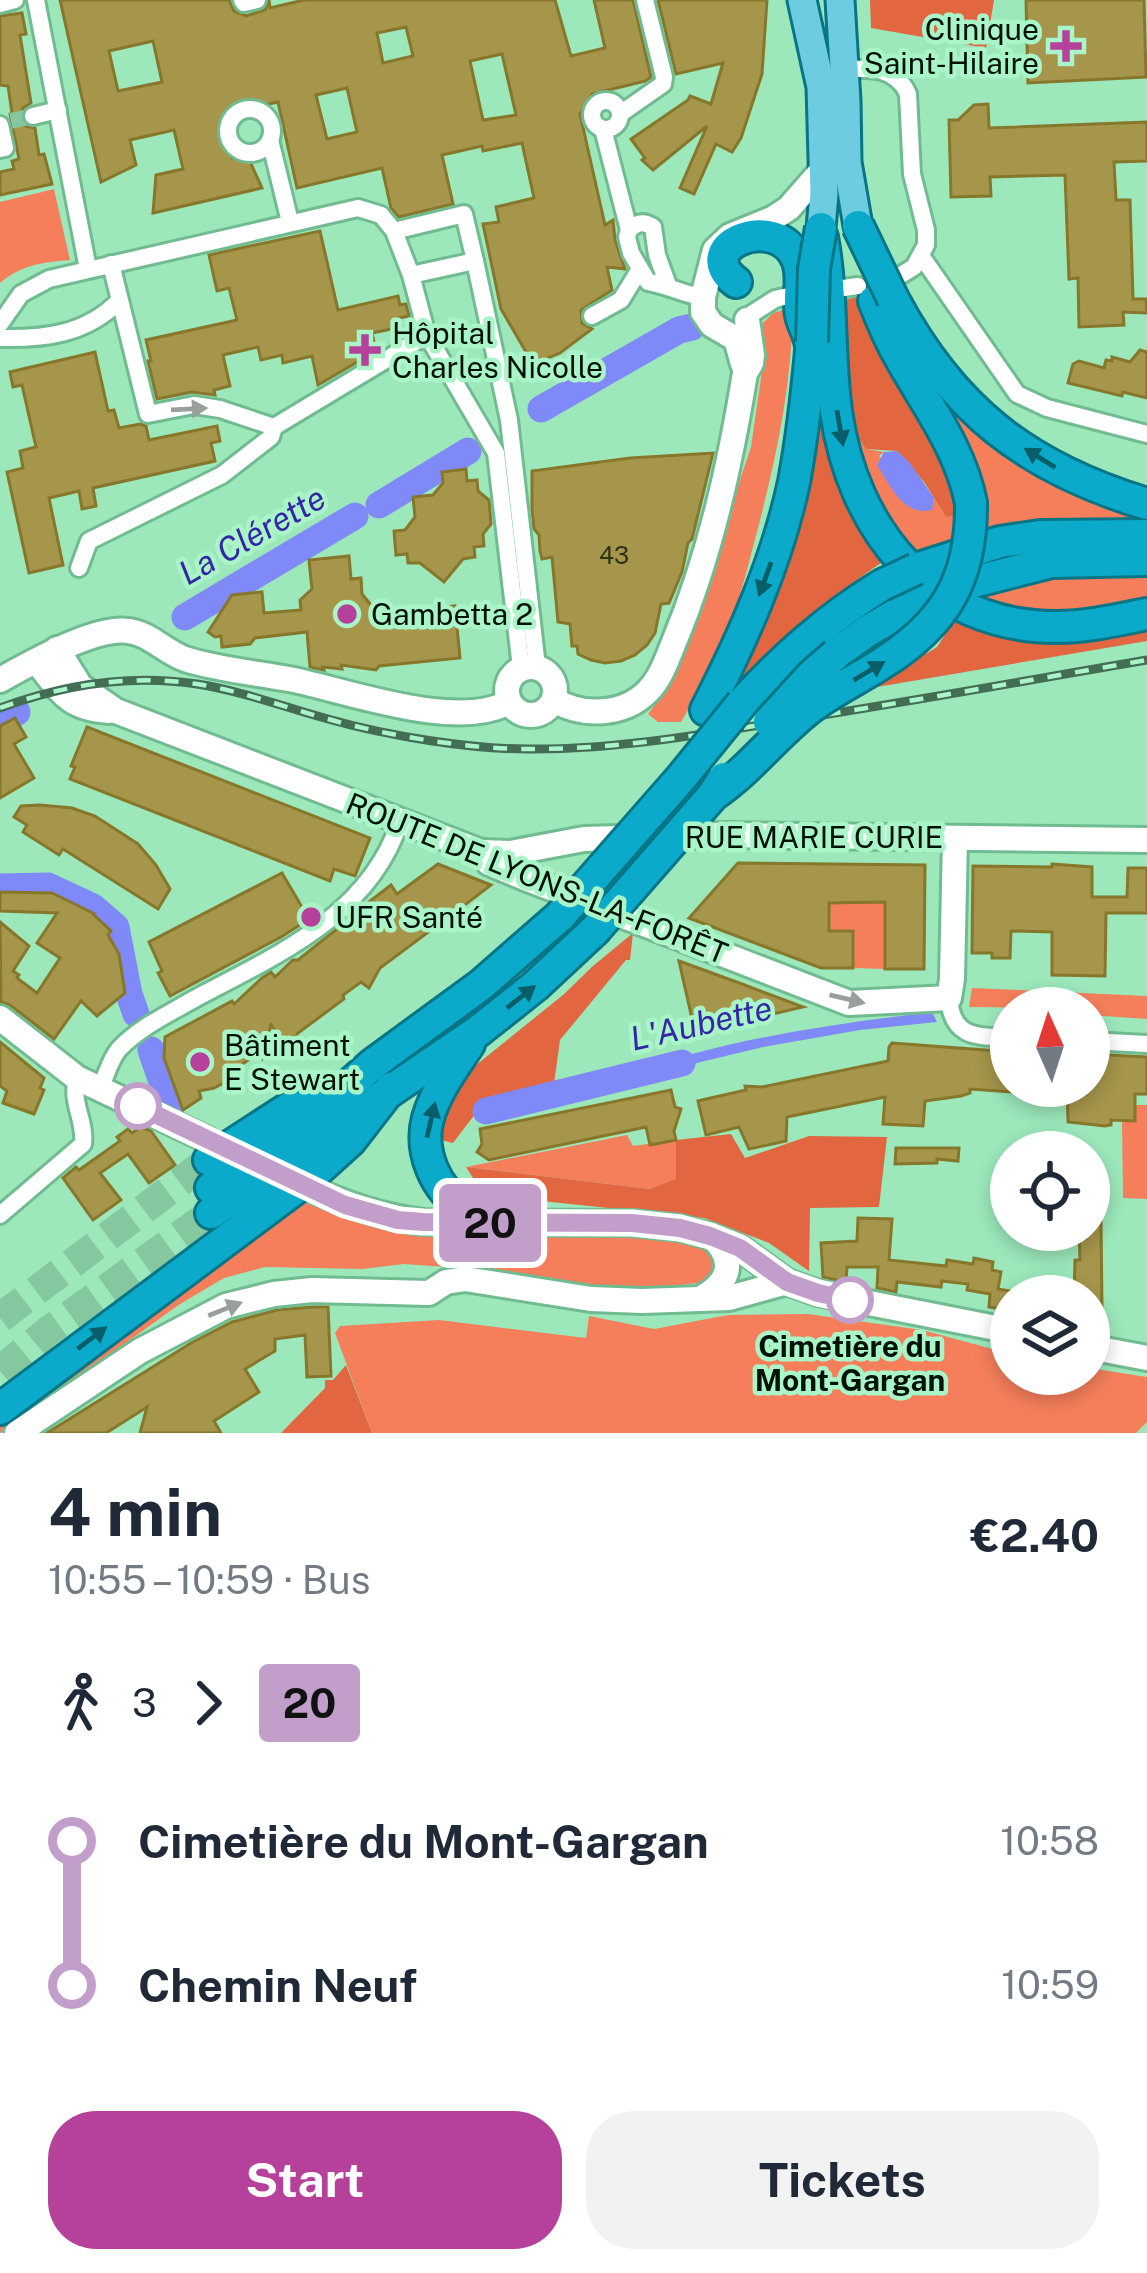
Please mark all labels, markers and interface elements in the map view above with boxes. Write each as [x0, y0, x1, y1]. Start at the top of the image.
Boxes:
place label: Clinique Saint-Hilaire [864, 11, 1039, 81]
marker: Clinique Saint-Hilaire [1050, 30, 1082, 62]
place label: Hôpital Charles Nicolle [392, 315, 603, 385]
marker: Hôpital Charles Nicolle [349, 334, 381, 366]
one-way arrow [171, 399, 209, 418]
one-way arrow [830, 410, 849, 447]
one-way arrow [1023, 448, 1057, 469]
water label: La Clérette [172, 478, 332, 592]
house number: 43 [599, 541, 629, 569]
one-way arrow [754, 562, 773, 598]
place label: Gambetta 2 [371, 596, 533, 632]
marker: Gambetta 2 [334, 601, 360, 627]
one-way arrow [852, 661, 886, 682]
street label: ROUTE DE LYONS-LA-FORÊT [341, 785, 733, 971]
street label: RUE MARIE CURIE [685, 819, 943, 855]
place label: UFR Santé [335, 899, 483, 935]
marker: UFR Santé [298, 904, 324, 930]
one-way arrow [506, 985, 537, 1010]
north arrow [990, 987, 1110, 1107]
map controls [990, 987, 1110, 1395]
water label: L'Aubette [626, 988, 776, 1058]
one-way arrow [829, 990, 866, 1009]
place label: Bâtiment E Stewart [224, 1027, 360, 1097]
marker: Bâtiment E Stewart [187, 1049, 213, 1075]
unlabelled marker [116, 1084, 160, 1128]
one-way arrow [422, 1101, 441, 1139]
button: locate [990, 1131, 1110, 1251]
line badge: 20 [436, 1184, 544, 1262]
text: 20 [463, 1198, 517, 1247]
button: layers [990, 1275, 1110, 1395]
marker: Cimetière du Mont-Gargan [828, 1278, 872, 1322]
one-way arrow [208, 1299, 244, 1318]
one-way arrow [77, 1326, 108, 1350]
place label: Cimetière du Mont-Gargan [755, 1328, 945, 1398]
text: 4 min [48, 1473, 222, 1551]
text: €2.40 [971, 1509, 1099, 1562]
text: 10:55 – 10:59 · Bus [48, 1557, 370, 1603]
icon: walk [48, 1670, 114, 1736]
icon: forward [175, 1670, 241, 1736]
text: 20 [283, 1678, 336, 1727]
text: 3 [132, 1680, 157, 1726]
text: Cimetière du Mont-Gargan [138, 1815, 709, 1868]
text: 10:58 [1000, 1818, 1099, 1864]
text: Chemin Neuf [138, 1959, 417, 2012]
text: 10:59 [1001, 1962, 1099, 2008]
button: Start [48, 2111, 562, 2249]
button: Tickets [586, 2111, 1099, 2249]

